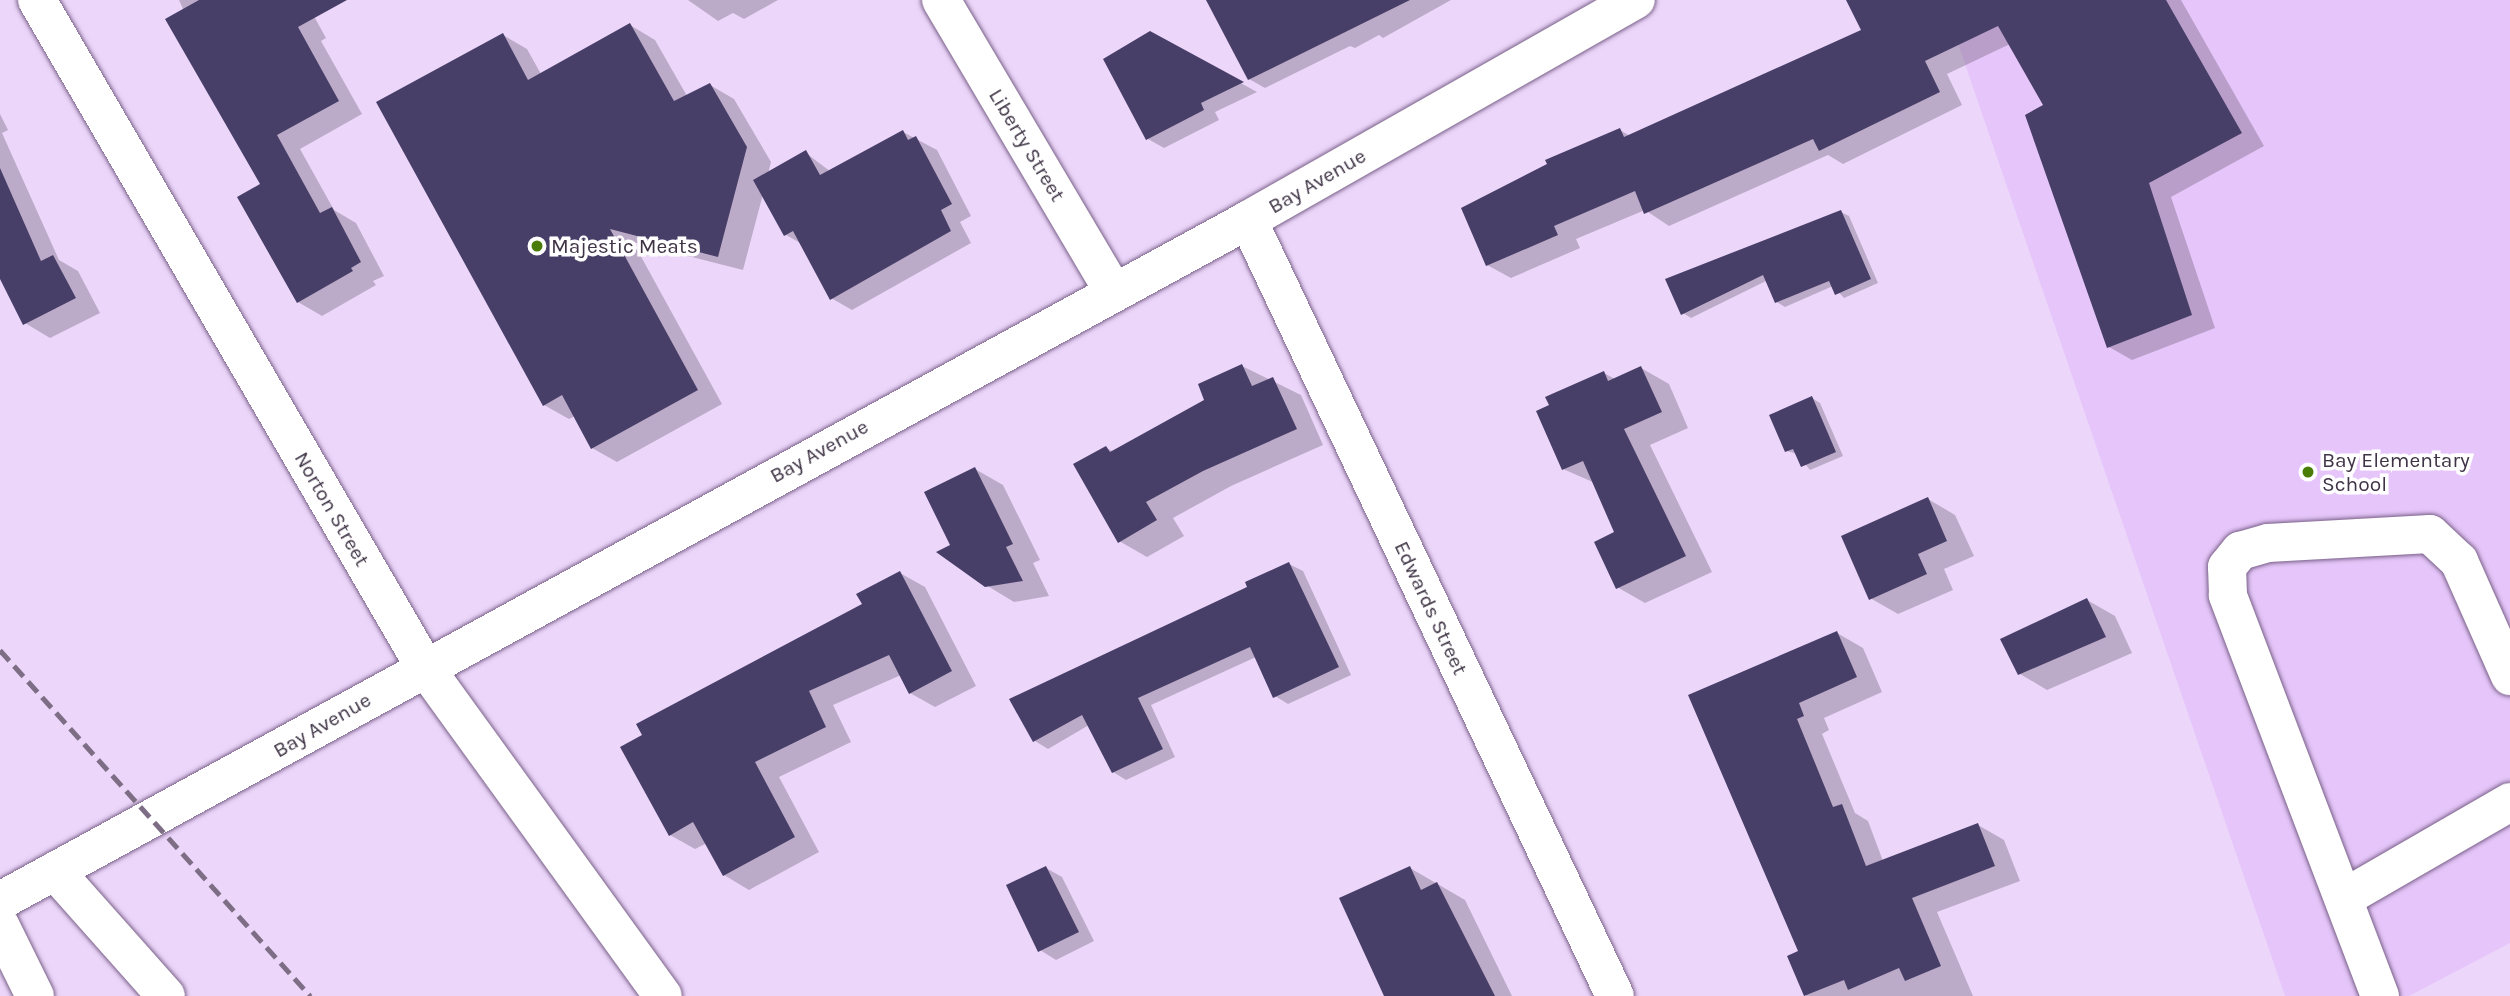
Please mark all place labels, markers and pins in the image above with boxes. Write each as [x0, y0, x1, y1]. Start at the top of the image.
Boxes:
place label: Majestic Meats [551, 233, 698, 259]
marker: Majestic Meats [529, 238, 545, 254]
place label: Bay Elementary School [2322, 447, 2470, 497]
marker: Bay Elementary School [2300, 464, 2316, 480]

